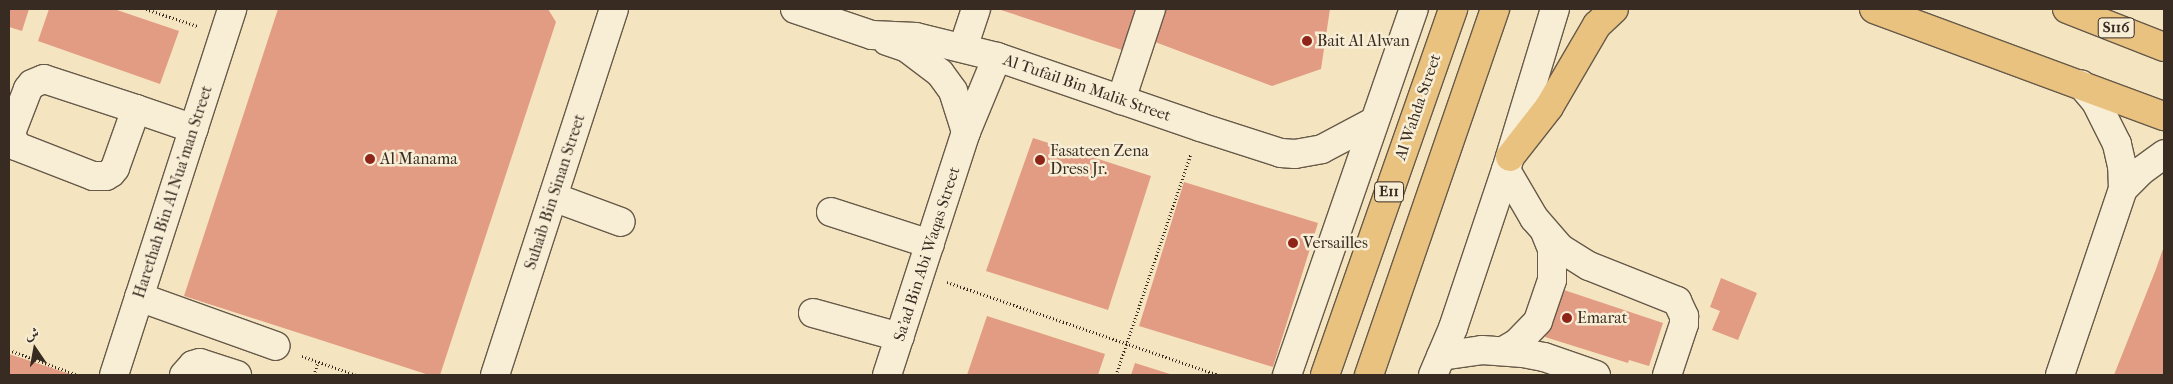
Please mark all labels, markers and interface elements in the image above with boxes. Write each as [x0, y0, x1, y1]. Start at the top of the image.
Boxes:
road number: S116 [2097, 15, 2135, 40]
place label: Bait Al Alwan [1317, 31, 1410, 51]
marker: Bait Al Alwan [1301, 35, 1313, 47]
street label: Al Tufail Bin Malik Street [1001, 50, 1173, 126]
street label: Al Wahda Street [1391, 51, 1445, 163]
street label: Harethah Bin Al Nua'man Street [129, 83, 217, 301]
street label: Suhaib Bin Sinan Street [521, 112, 589, 272]
place label: Fasateen Zena Dress Jr. [1050, 141, 1149, 179]
place label: Al Manama [380, 149, 458, 169]
marker: Al Manama [364, 153, 376, 165]
marker: Fasateen Zena Dress Jr. [1034, 154, 1046, 166]
street label: Sa'ad Bin Abi Waqas Street [890, 164, 964, 344]
road number: E11 [1374, 180, 1404, 204]
place label: Versailles [1303, 233, 1368, 253]
marker: Versailles [1287, 237, 1299, 249]
place label: Emarat [1577, 308, 1627, 328]
marker: Emarat [1561, 312, 1573, 324]
north arrow [10, 324, 60, 374]
text: ش [23, 324, 40, 344]

